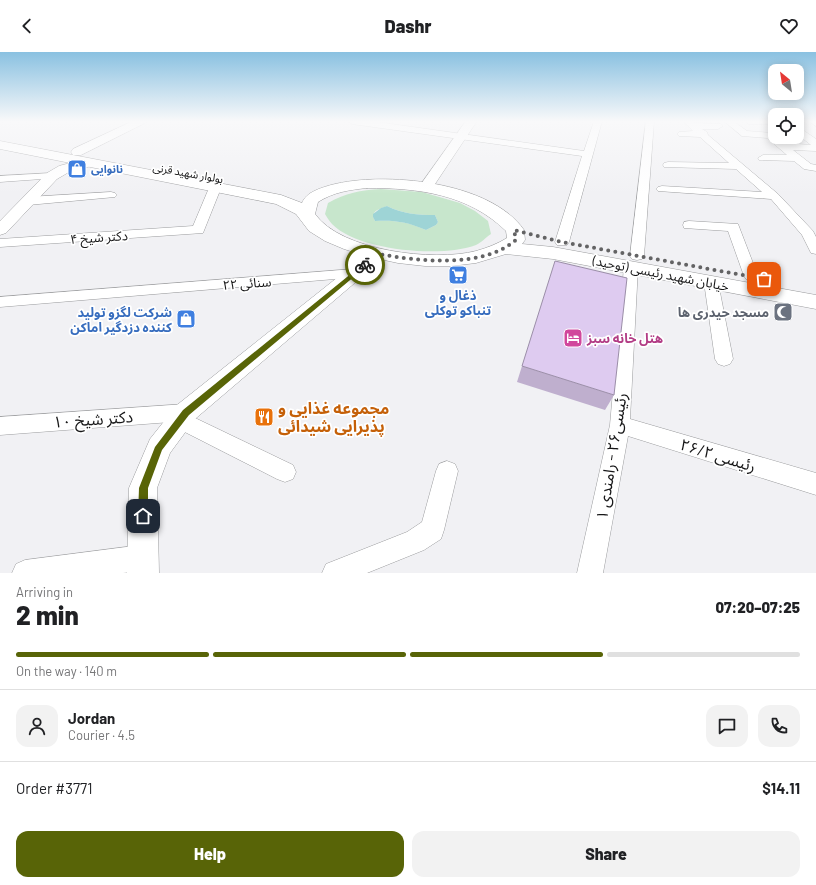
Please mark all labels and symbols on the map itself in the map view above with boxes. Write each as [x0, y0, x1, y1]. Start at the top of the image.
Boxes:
north arrow [768, 64, 804, 100]
shop icon: نانوایی [66, 158, 88, 180]
street label: بولوار شهید قرنی [152, 160, 224, 186]
place label: نانوایی [91, 162, 123, 176]
street label: دکتر شیخ ۴ [70, 227, 129, 250]
courier [345, 245, 385, 285]
street label: خیابان شهید رئیسی (توحید) [590, 252, 731, 295]
pin [747, 262, 781, 296]
supermarket icon: ذغال و تنباکو توکلی [447, 264, 469, 286]
street label: سنائی ۲۲ [222, 273, 272, 294]
place label: ذغال و تنباکو توکلی [425, 287, 492, 318]
mosque icon: مسجد حیدری ها [772, 301, 794, 323]
place label: شرکت لگزو تولید کننده دزدگیر اماکن [70, 304, 172, 335]
place label: مسجد حیدری ها [678, 304, 769, 320]
shop icon: شرکت لگزو تولید کننده دزدگیر اماکن [175, 308, 197, 330]
hotel icon: هتل خانه سبز [562, 327, 584, 349]
place label: هتل خانه سبز [586, 330, 663, 346]
street label: رئیسی۲۶ - رامندی ۱ [591, 391, 631, 521]
place label: مجموعه غذایی و پذیرایی شیدائی [278, 398, 389, 437]
street label: دکتر شیخ ۱۰ [52, 406, 134, 435]
restaurant icon: مجموعه غذایی و پذیرایی شیدائی [253, 406, 275, 428]
street label: رئیسی ۲۶/۲ [678, 434, 758, 476]
pin [126, 499, 160, 533]

